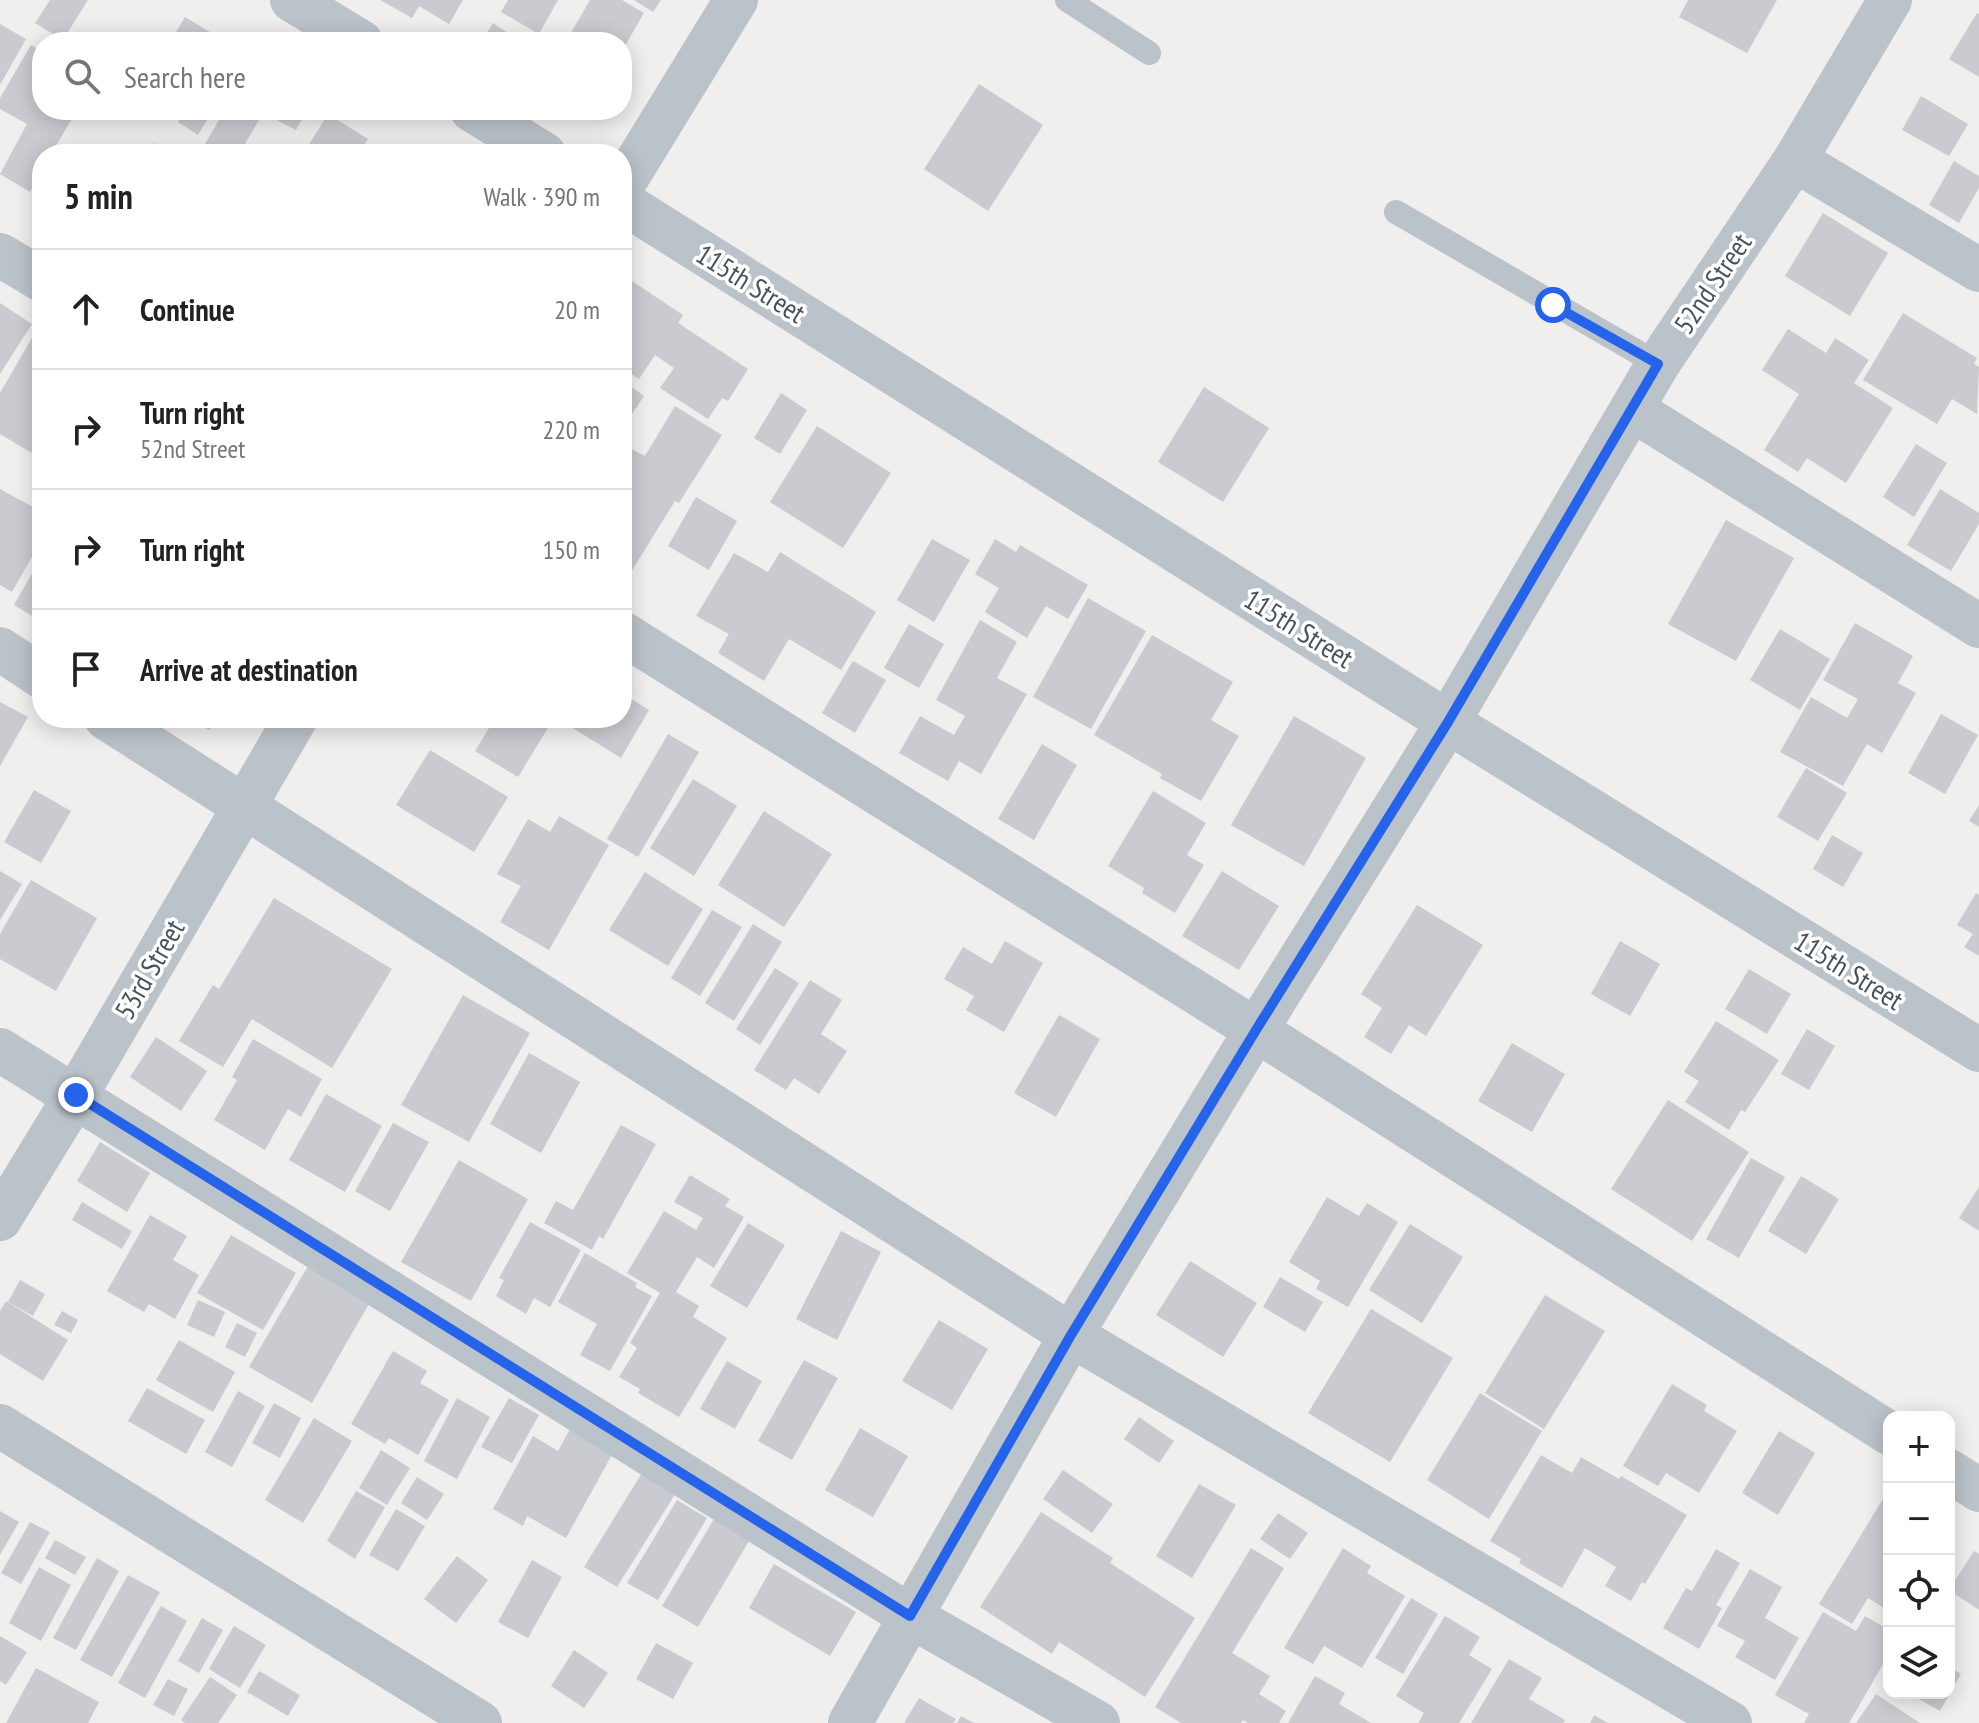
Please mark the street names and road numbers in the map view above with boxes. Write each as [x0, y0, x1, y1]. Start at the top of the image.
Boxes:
street label: 52nd Street [1665, 225, 1759, 340]
street label: 115th Street [690, 235, 813, 331]
street label: 115th Street [1238, 580, 1361, 676]
street label: 53rd Street [106, 912, 192, 1025]
street label: 115th Street [1788, 922, 1911, 1018]

